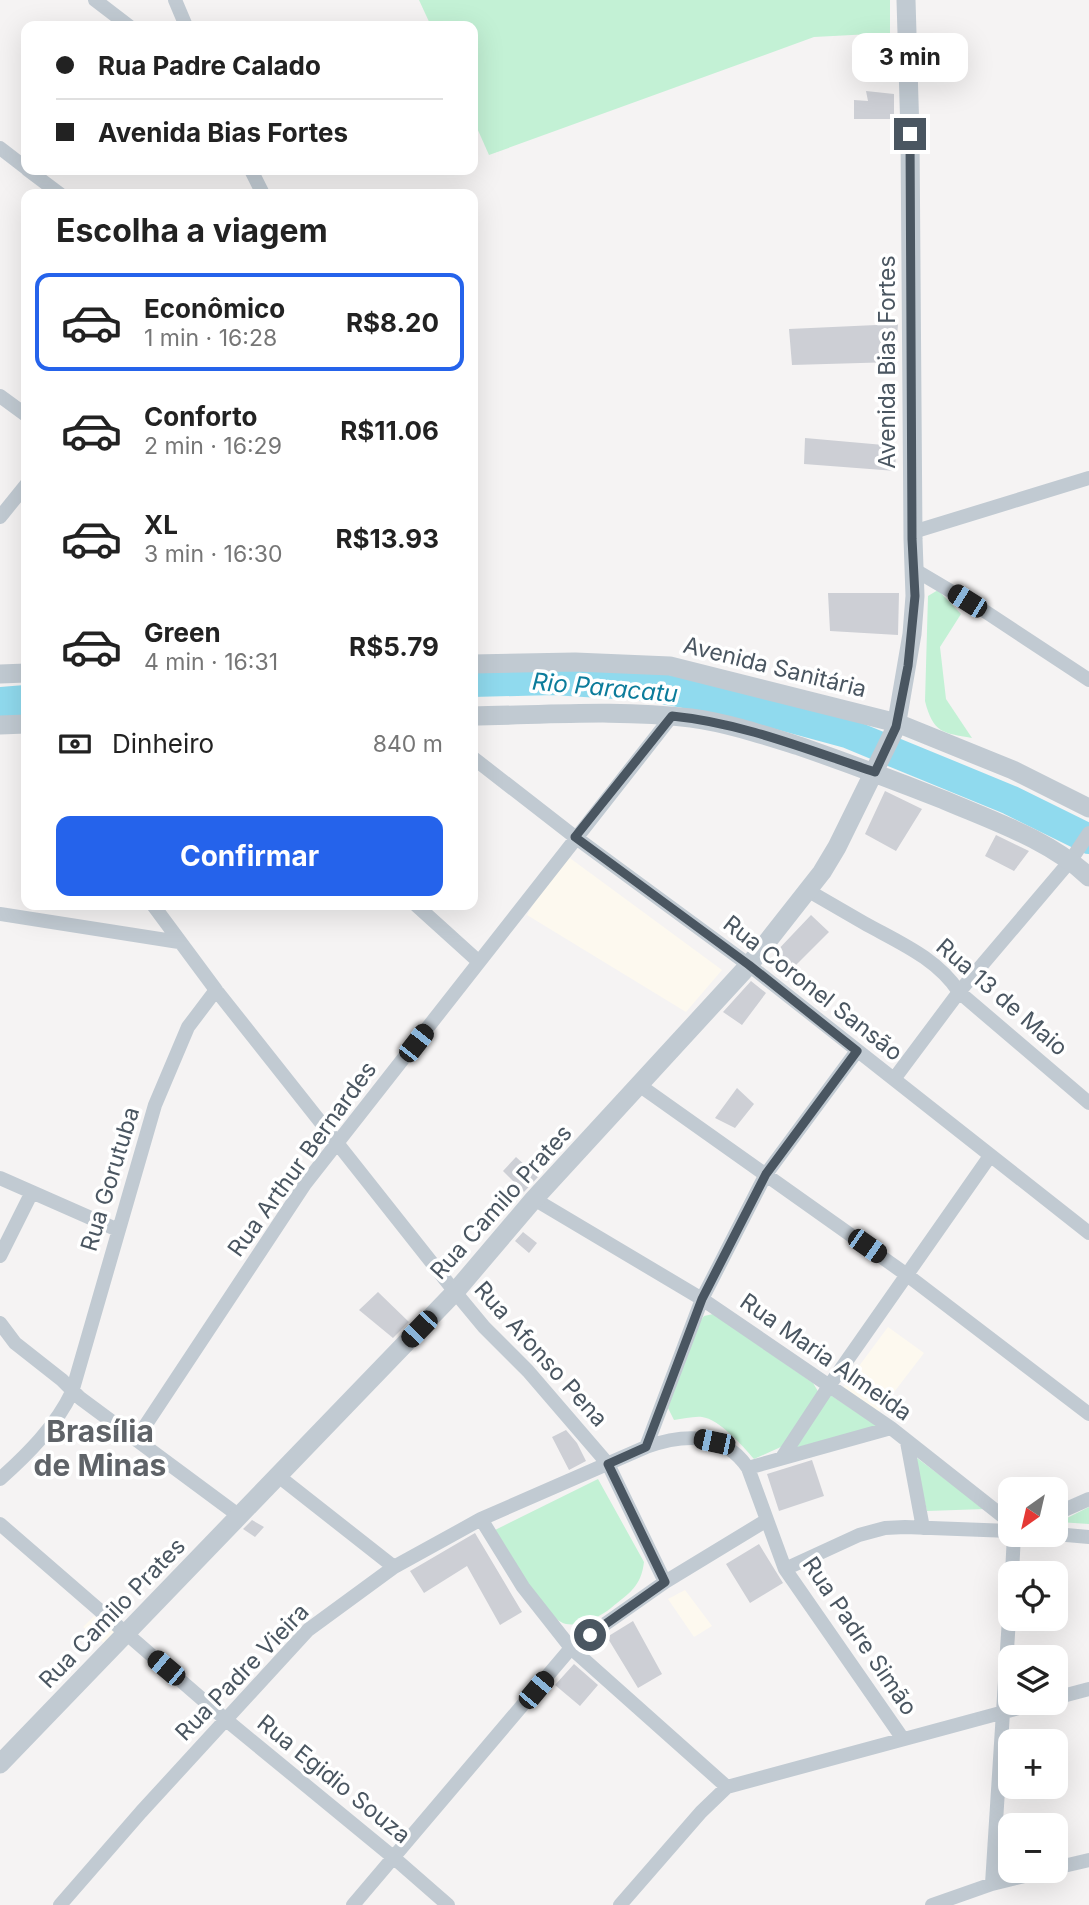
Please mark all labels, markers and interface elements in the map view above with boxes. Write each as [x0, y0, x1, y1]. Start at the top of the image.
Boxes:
callout: 3 min [852, 32, 968, 82]
text: 3 min [879, 43, 941, 71]
text: Rua Padre Calado [98, 50, 321, 81]
text: Avenida Bias Fortes [98, 117, 348, 148]
route end [894, 118, 926, 150]
text: Escolha a viagem [56, 211, 328, 250]
street label: Avenida Bias Fortes [873, 255, 901, 469]
icon: car [60, 291, 123, 354]
text: Econômico [144, 293, 285, 324]
text: R$8.20 [346, 307, 439, 338]
text: 1 min · 16:28 [144, 324, 277, 352]
icon: car [60, 399, 123, 462]
text: Conforto [144, 401, 257, 432]
text: R$11.06 [340, 415, 439, 446]
text: 2 min · 16:29 [144, 432, 282, 460]
icon: car [60, 507, 123, 570]
text: XL [144, 509, 178, 540]
text: R$13.93 [335, 523, 439, 554]
text: 3 min · 16:30 [144, 540, 283, 568]
car [944, 581, 991, 621]
icon: car [60, 615, 123, 678]
text: Green [144, 617, 221, 648]
text: R$5.79 [349, 631, 439, 662]
street label: Avenida Sanitária [681, 631, 869, 703]
text: 4 min · 16:31 [144, 648, 278, 676]
water label: Rio Paracatu [531, 667, 679, 708]
icon: cash [56, 725, 94, 763]
text: Dinheiro [112, 728, 214, 759]
text: 840 m [373, 730, 443, 758]
button: Confirmar [56, 816, 443, 896]
street label: Rua Coronel Sansão [718, 909, 908, 1067]
street label: Rua 13 de Maio [931, 932, 1073, 1062]
car [395, 1020, 438, 1066]
street label: Rua Arthur Bernardes [222, 1056, 382, 1262]
street label: Rua Gorutuba [75, 1103, 145, 1255]
street label: Rua Camilo Prates [424, 1119, 578, 1285]
car [844, 1225, 891, 1267]
street label: Rua Afonso Pena [468, 1276, 614, 1432]
street label: Rua Maria Almeida [735, 1287, 917, 1427]
car [397, 1307, 442, 1351]
district label: Brasília de Minas [34, 1413, 166, 1483]
car [692, 1427, 737, 1457]
north arrow [998, 1477, 1068, 1547]
map controls [998, 1477, 1068, 1883]
street label: Rua Camilo Prates [33, 1532, 191, 1694]
street label: Rua Padre Simão [797, 1552, 923, 1720]
button: locate [998, 1561, 1068, 1631]
street label: Rua Padre Vieira [170, 1598, 314, 1746]
route start [574, 1619, 606, 1651]
button: layers [998, 1645, 1068, 1715]
car [144, 1646, 189, 1690]
car [515, 1667, 558, 1713]
street label: Rua Egidio Souza [252, 1709, 416, 1849]
button: + [998, 1729, 1068, 1799]
button: − [998, 1813, 1068, 1883]

